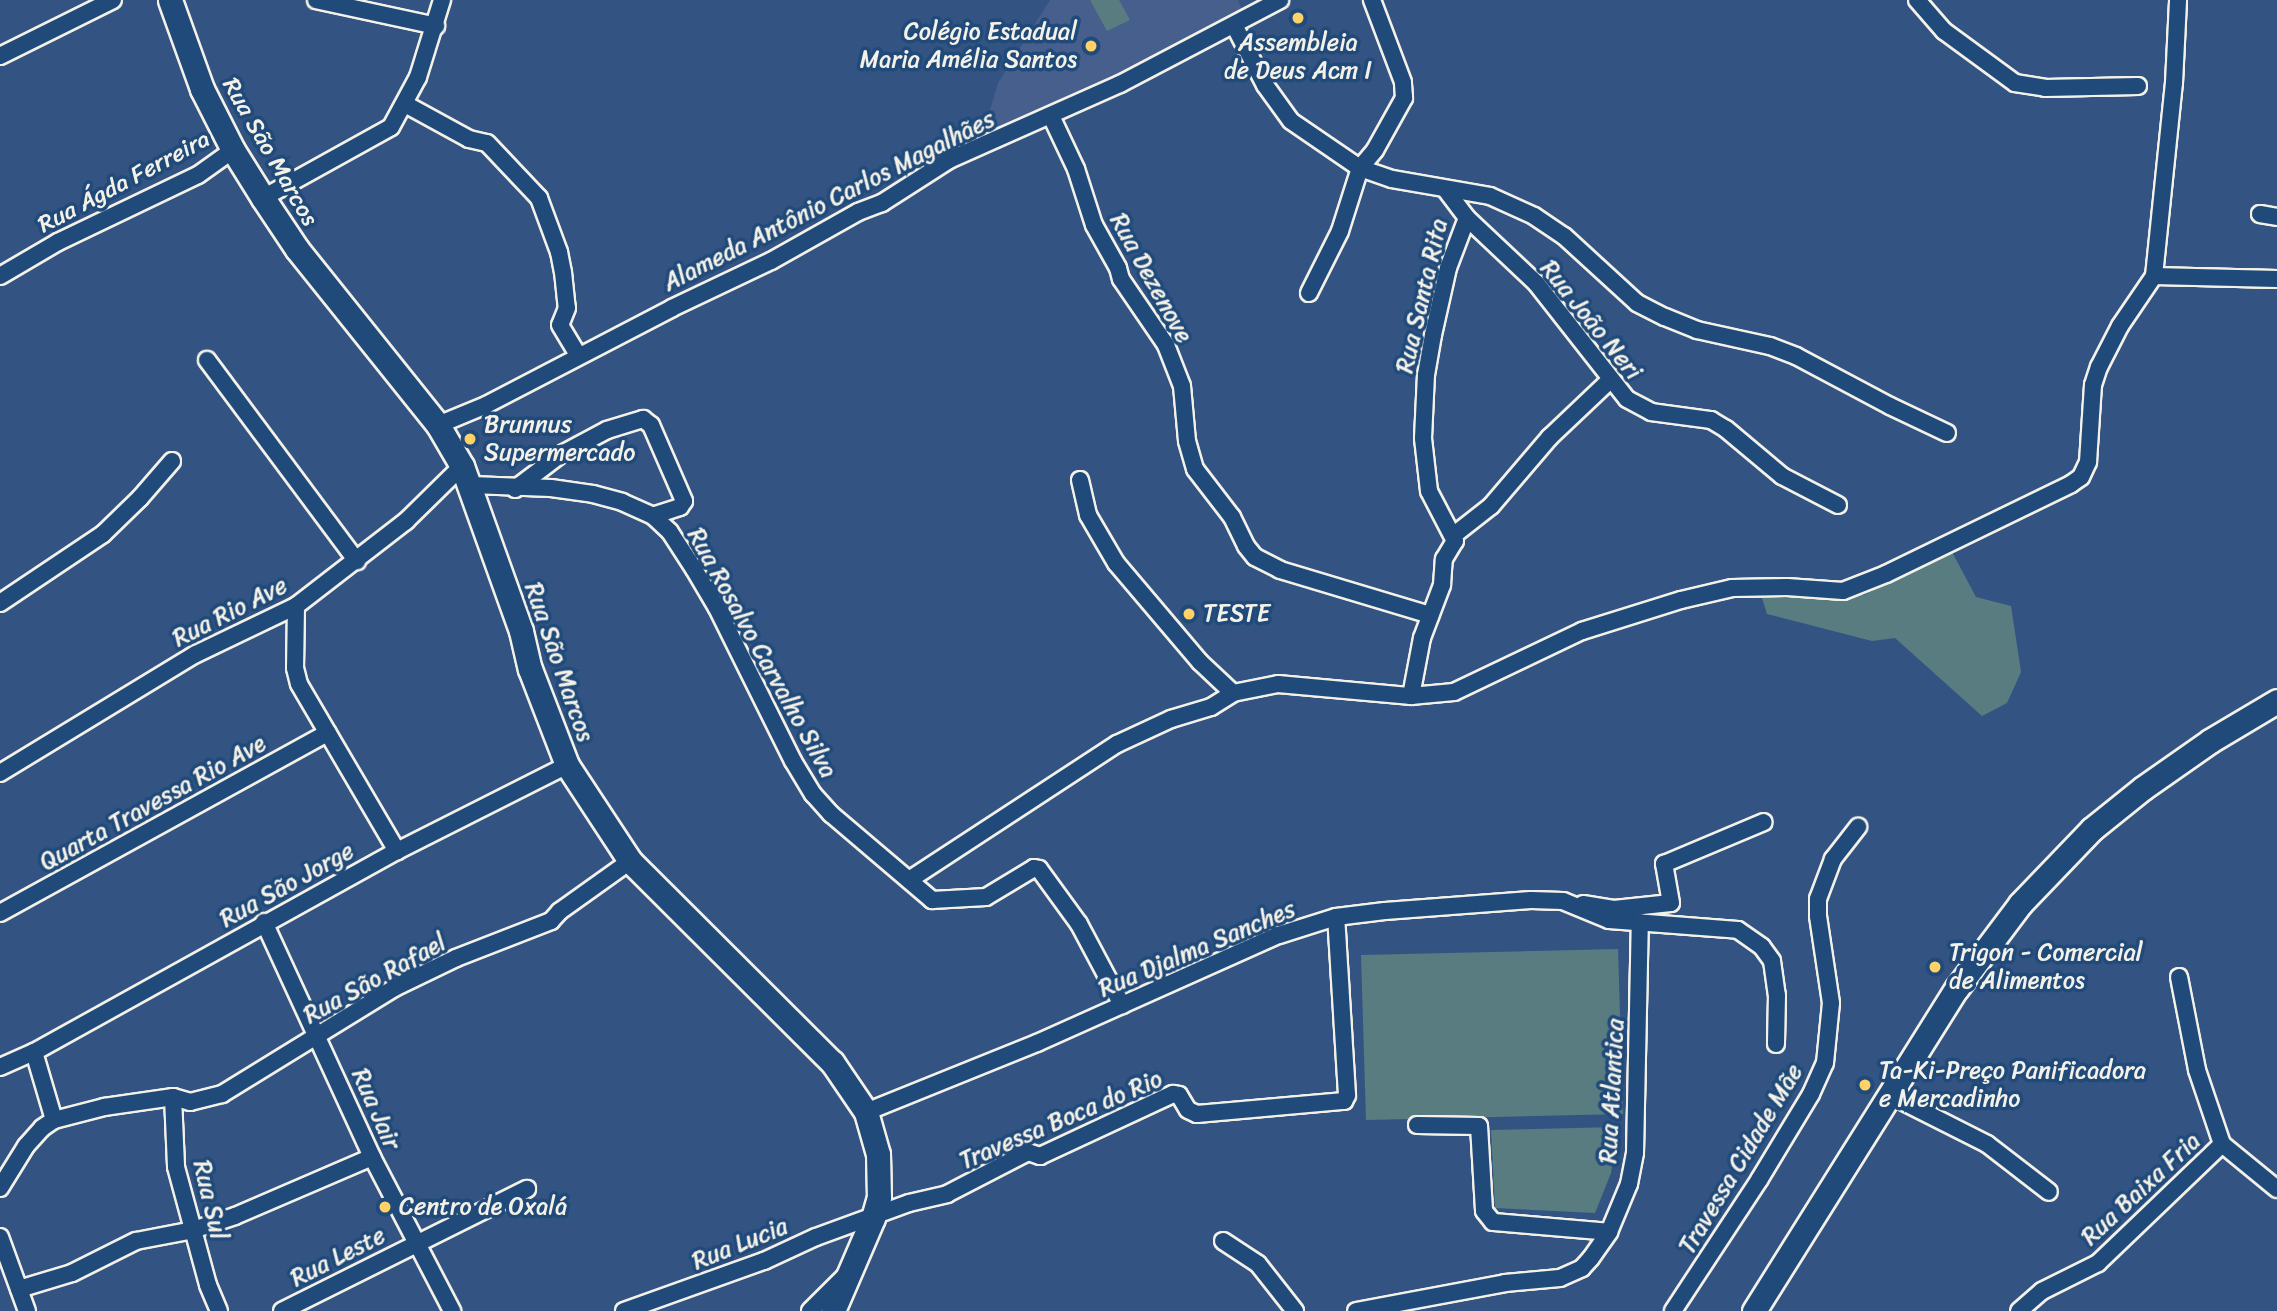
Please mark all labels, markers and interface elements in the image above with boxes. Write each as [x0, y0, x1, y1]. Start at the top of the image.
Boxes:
marker: Assembleia de Deus Acm I [1290, 10, 1306, 26]
place label: Colégio Estadual Maria Amélia Santos [860, 18, 1077, 74]
place label: Assembleia de Deus Acm I [1223, 29, 1373, 85]
marker: Colégio Estadual Maria Amélia Santos [1083, 38, 1099, 54]
street label: Rua São Marcos [216, 73, 324, 231]
street label: Alameda Antônio Carlos Magalhães [659, 105, 999, 297]
street label: Rua Ágda Ferreira [33, 125, 215, 239]
street label: Rua Dezenove [1103, 208, 1199, 348]
street label: Rua Santa Rita [1390, 216, 1454, 376]
street label: Rua João Neri [1534, 255, 1648, 385]
place label: Brunnus Supermercado [484, 411, 635, 467]
marker: Brunnus Supermercado [462, 431, 478, 447]
street label: Rua Rosalvo Carvalho Silva [681, 523, 843, 783]
street label: Rua Rio Ave [168, 571, 292, 653]
street label: Rua São Marcos [518, 578, 600, 746]
place label: TESTE [1203, 600, 1270, 628]
marker: TESTE [1181, 606, 1197, 622]
street label: Quarta Travessa Rio Ave [35, 729, 271, 877]
street label: Rua São Jorge [215, 836, 359, 934]
street label: Rua Djalma Sanches [1094, 894, 1300, 1004]
street label: Rua São Rafael [298, 928, 452, 1030]
place label: Trigon - Comercial de Alimentos [1949, 939, 2143, 995]
marker: Trigon - Comercial de Alimentos [1927, 959, 1943, 975]
street label: Rua Atlantica [1594, 1018, 1630, 1164]
place label: Ta-Ki-Preço Panificadora e Mercadinho [1879, 1057, 2146, 1113]
street label: Travessa Cidade Mãe [1673, 1059, 1809, 1259]
street label: Rua Jair [345, 1064, 407, 1154]
street label: Travessa Boca do Rio [955, 1064, 1167, 1176]
marker: Ta-Ki-Preço Panificadora e Mercadinho [1857, 1077, 1873, 1093]
street label: Rua Baixa Fria [2076, 1127, 2206, 1251]
street label: Rua Sul [187, 1158, 233, 1242]
place label: Centro de Oxalá [399, 1193, 568, 1221]
marker: Centro de Oxalá [377, 1199, 393, 1215]
street label: Rua Lucia [688, 1212, 792, 1276]
street label: Rua Leste [286, 1221, 390, 1293]

